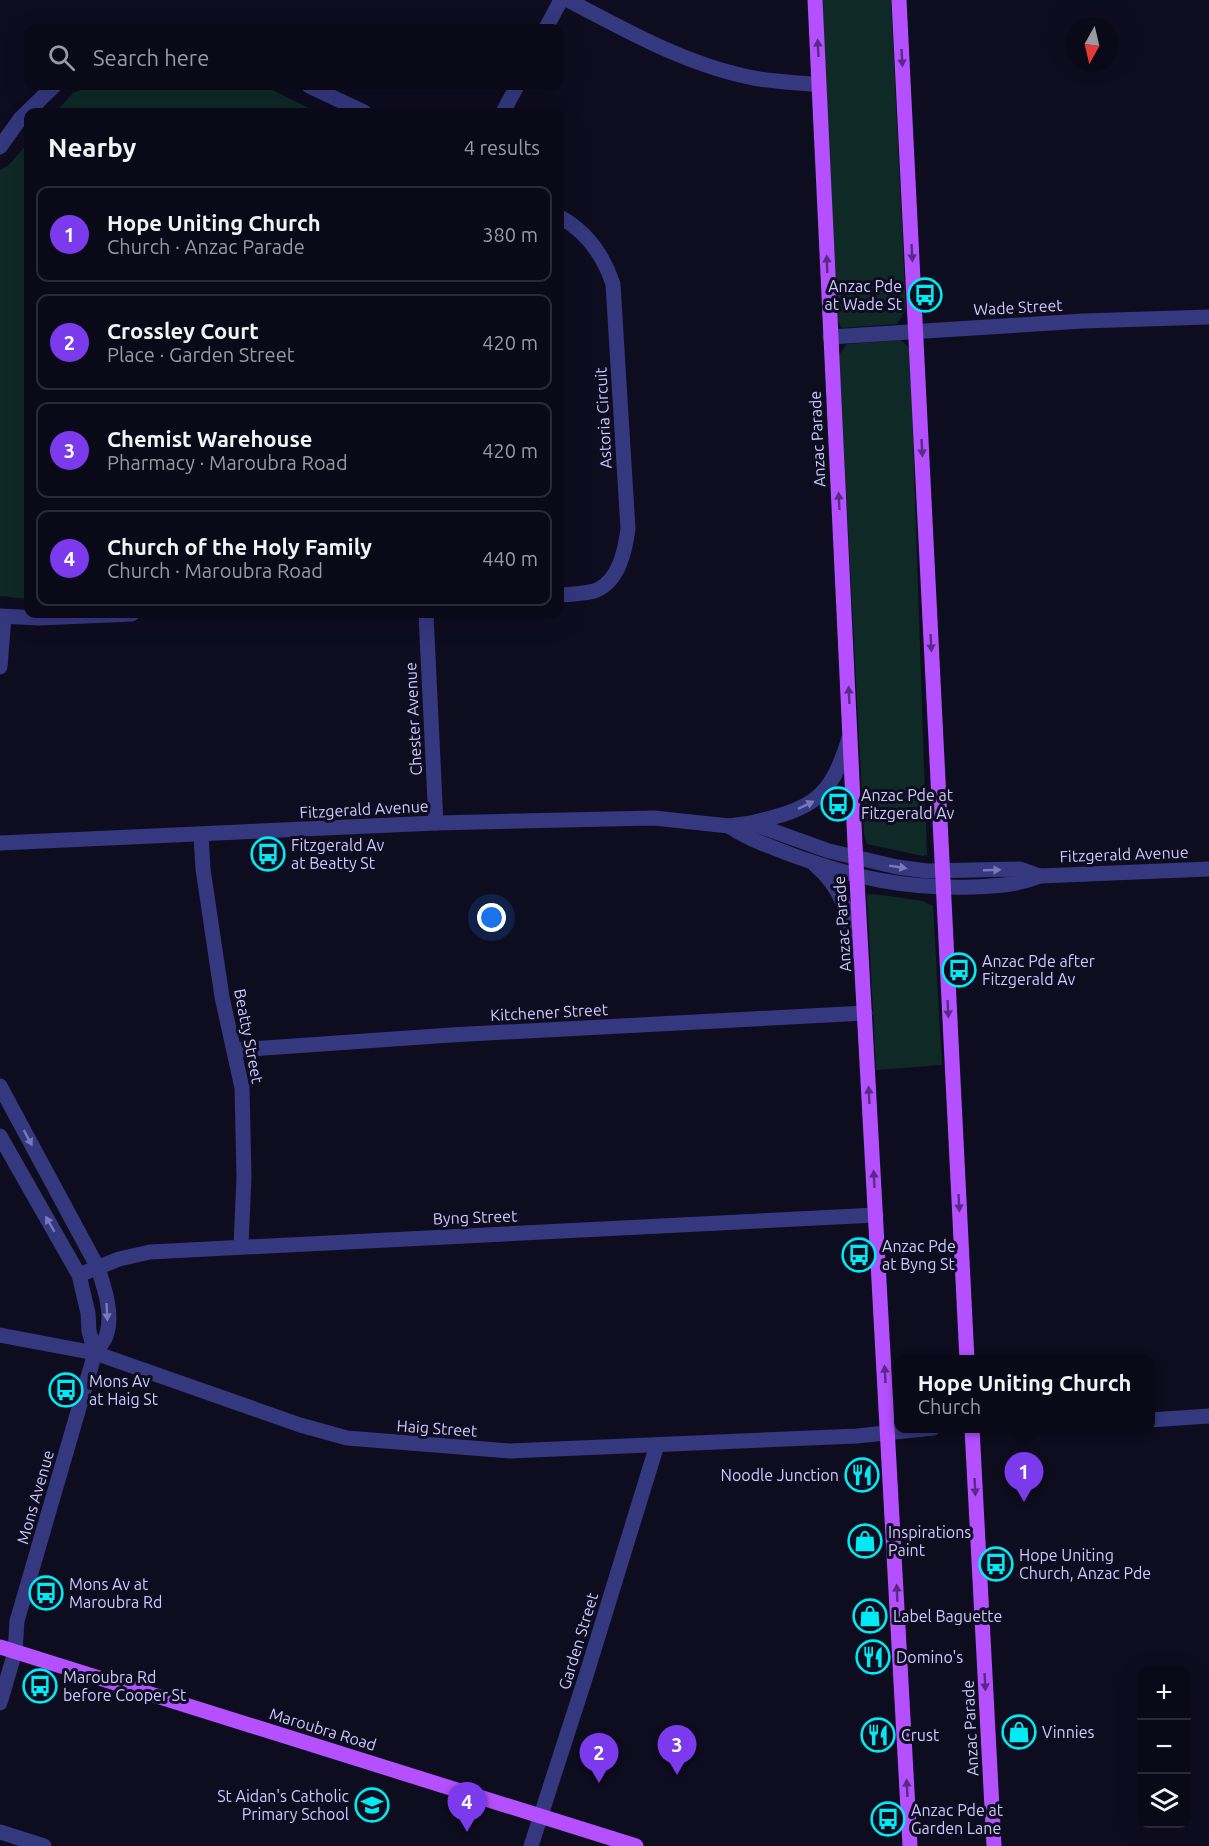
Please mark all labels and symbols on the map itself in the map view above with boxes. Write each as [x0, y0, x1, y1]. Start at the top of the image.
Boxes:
north arrow [1065, 18, 1119, 72]
one-way arrow [813, 39, 822, 58]
one-way arrow [897, 49, 906, 68]
one-way arrow [908, 244, 917, 263]
one-way arrow [822, 254, 831, 273]
place label: Anzac Pde at Wade St [825, 277, 903, 313]
bus stop icon: Anzac Pde at Wade St [907, 277, 943, 313]
street label: Wade Street [973, 296, 1064, 318]
street label: Astoria Circuit [591, 366, 615, 469]
street label: Anzac Parade [805, 390, 829, 488]
one-way arrow [917, 438, 926, 457]
one-way arrow [834, 491, 843, 510]
one-way arrow [926, 633, 935, 652]
street label: Chester Avenue [401, 662, 425, 776]
one-way arrow [845, 686, 854, 705]
bus stop icon: Anzac Pde at Fitzgerald Av [820, 786, 856, 822]
place label: Anzac Pde at Fitzgerald Av [861, 786, 954, 822]
street label: Fitzgerald Avenue [299, 797, 429, 821]
one-way arrow [798, 800, 815, 809]
bus stop icon: Fitzgerald Av at Beatty St [250, 836, 286, 872]
place label: Fitzgerald Av at Beatty St [291, 836, 384, 872]
street label: Fitzgerald Avenue [1059, 843, 1189, 865]
one-way arrow [889, 863, 908, 872]
one-way arrow [982, 865, 1001, 874]
street label: Anzac Parade [830, 875, 854, 973]
your location [477, 903, 506, 932]
bus stop icon: Anzac Pde after Fitzgerald Av [941, 952, 977, 988]
place label: Anzac Pde after Fitzgerald Av [982, 952, 1095, 988]
street label: Beatty Street [231, 987, 267, 1085]
one-way arrow [944, 999, 953, 1018]
street label: Kitchener Street [490, 1000, 609, 1024]
one-way arrow [865, 1085, 874, 1104]
one-way arrow [23, 1129, 33, 1146]
one-way arrow [869, 1170, 878, 1189]
one-way arrow [954, 1194, 963, 1213]
street label: Byng Street [432, 1207, 518, 1227]
one-way arrow [45, 1215, 55, 1232]
bus stop icon: Anzac Pde at Byng St [841, 1237, 877, 1273]
place label: Anzac Pde at Byng St [882, 1237, 956, 1273]
one-way arrow [103, 1302, 112, 1321]
one-way arrow [880, 1364, 889, 1383]
bus stop icon: Mons Av at Haig St [48, 1372, 84, 1408]
place label: Mons Av at Haig St [89, 1372, 159, 1408]
street label: Haig Street [396, 1416, 479, 1440]
street label: Mons Avenue [13, 1448, 57, 1546]
pin: 1 [1004, 1452, 1044, 1502]
restaurant icon: Noodle Junction [844, 1457, 880, 1493]
place label: Noodle Junction [721, 1466, 839, 1484]
one-way arrow [970, 1477, 979, 1496]
shop icon: Inspirations Paint [847, 1523, 883, 1559]
place label: Inspirations Paint [888, 1523, 971, 1559]
bus stop icon: Hope Uniting Church, Anzac Pde [978, 1546, 1014, 1582]
place label: Hope Uniting Church, Anzac Pde [1019, 1546, 1151, 1582]
bus stop icon: Mons Av at Maroubra Rd [28, 1575, 64, 1611]
place label: Mons Av at Maroubra Rd [69, 1575, 162, 1611]
one-way arrow [892, 1583, 901, 1602]
street label: Garden Street [555, 1590, 602, 1692]
shop icon: Label Baguette [852, 1598, 888, 1634]
place label: Label Baguette [893, 1607, 1002, 1625]
restaurant icon: Domino's [855, 1639, 891, 1675]
place label: Domino's [896, 1648, 963, 1666]
bus stop icon: Maroubra Rd before Cooper St [22, 1668, 58, 1704]
place label: Maroubra Rd before Cooper St [63, 1668, 187, 1704]
one-way arrow [981, 1672, 990, 1691]
street label: Anzac Parade [958, 1679, 982, 1777]
street label: Maroubra Road [267, 1704, 379, 1754]
shop icon: Vinnies [1001, 1714, 1037, 1750]
restaurant icon: Crust [860, 1717, 896, 1753]
place label: Vinnies [1042, 1723, 1095, 1741]
pin: 3 [658, 1726, 696, 1775]
place label: Crust [901, 1726, 940, 1744]
pin: 2 [580, 1734, 618, 1783]
one-way arrow [902, 1778, 911, 1797]
pin: 4 [448, 1782, 486, 1832]
place label: St Aidan's Catholic Primary School [217, 1787, 350, 1823]
school or university icon: St Aidan's Catholic Primary School [354, 1787, 390, 1823]
bus stop icon: Anzac Pde at Garden Lane [870, 1801, 906, 1837]
place label: Anzac Pde at Garden Lane [911, 1801, 1004, 1837]

